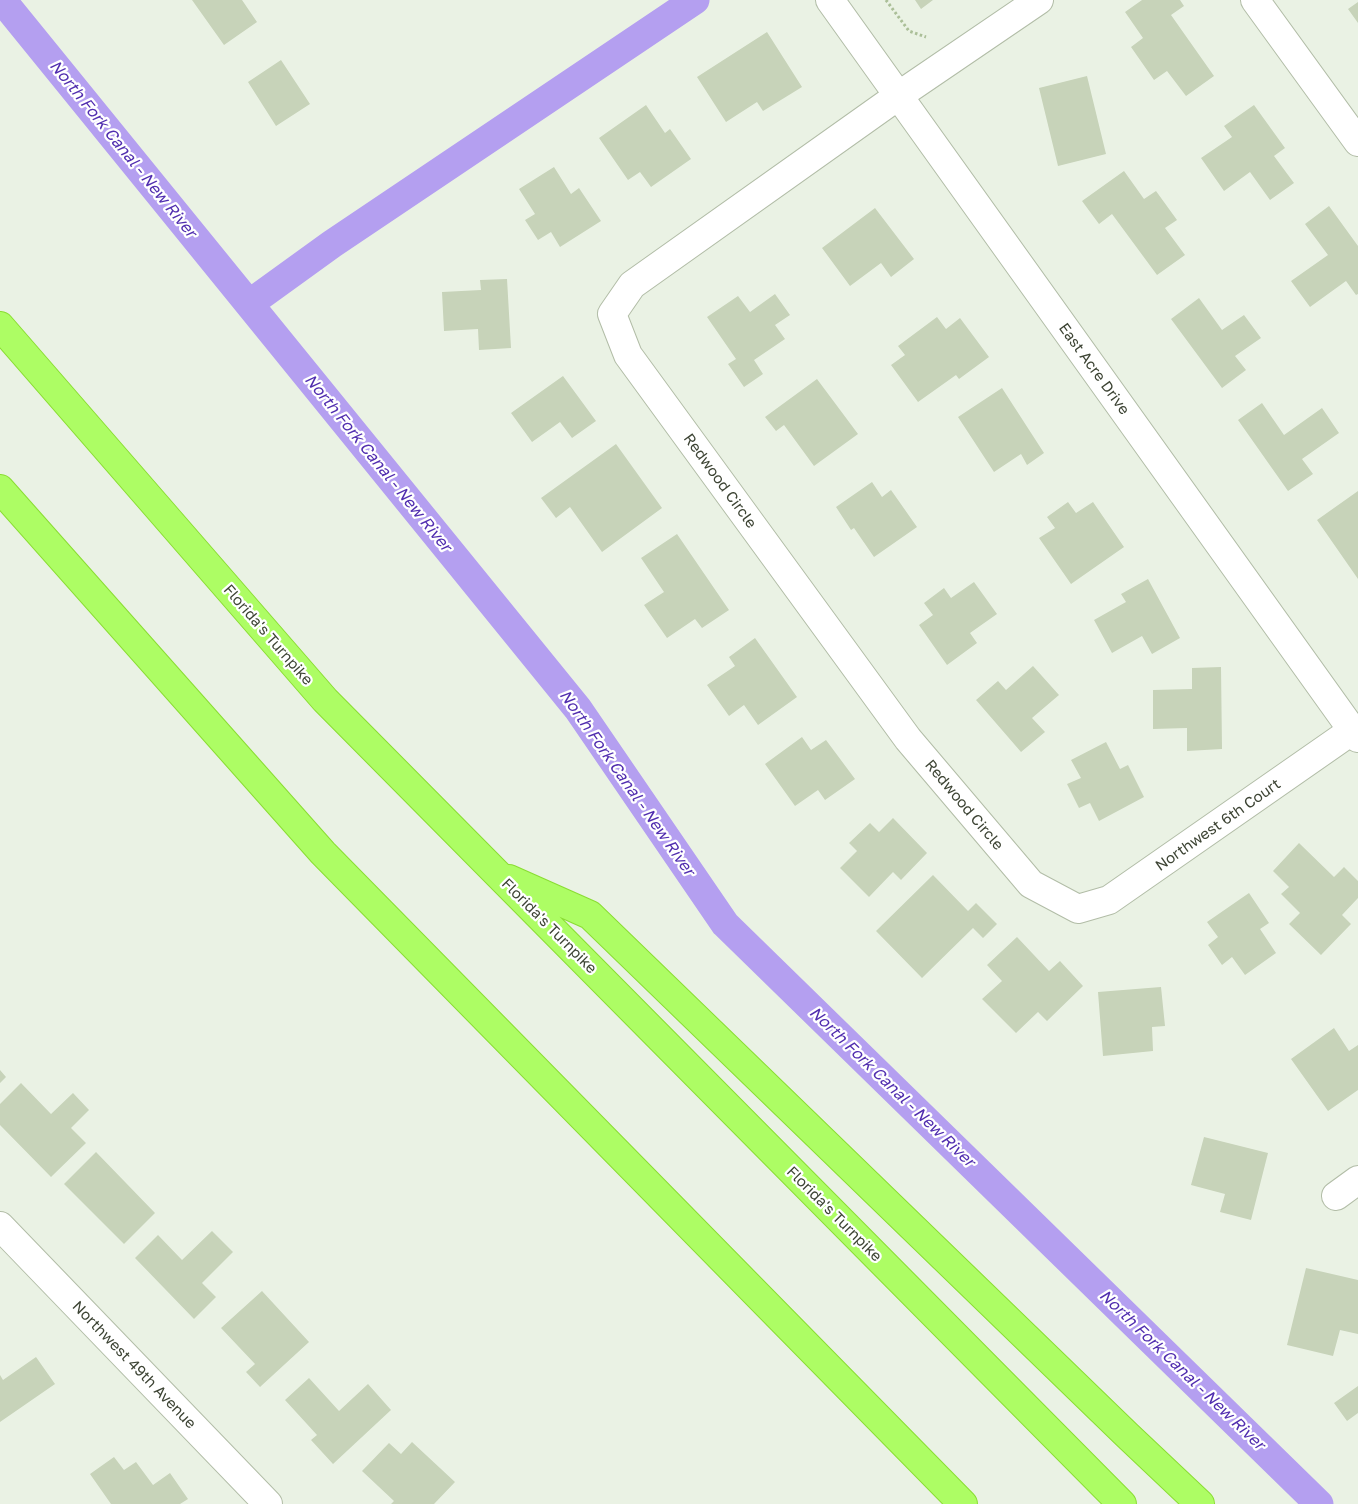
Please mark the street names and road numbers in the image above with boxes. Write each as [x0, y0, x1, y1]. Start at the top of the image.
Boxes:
street label: East Acre Drive [1055, 320, 1133, 418]
street label: Redwood Circle [680, 430, 760, 532]
street label: Florida's Turnpike [219, 581, 317, 689]
street label: Redwood Circle [921, 756, 1007, 854]
street label: Northwest 6th Court [1152, 775, 1284, 875]
street label: Florida's Turnpike [498, 875, 600, 977]
street label: Florida's Turnpike [783, 1163, 885, 1265]
street label: Northwest 49th Avenue [68, 1298, 200, 1432]

